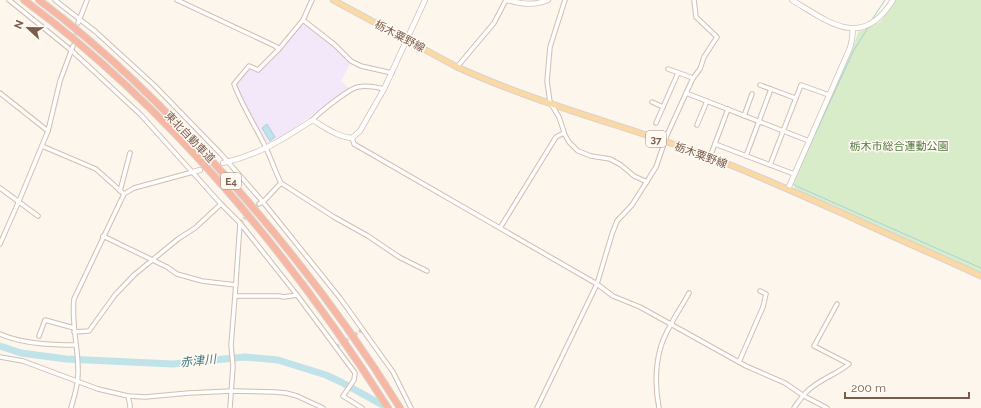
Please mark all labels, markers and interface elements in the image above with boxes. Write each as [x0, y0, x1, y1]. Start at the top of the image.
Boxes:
north arrow [8, 8, 48, 48]
text: N [12, 18, 27, 31]
street label: 栃木粟野線 [372, 18, 427, 55]
street label: 東北自動車道 [162, 109, 217, 166]
road number: 37 [646, 131, 666, 147]
street label: 栃木粟野線 [673, 140, 729, 171]
park label: 栃木市総合運動公園 [850, 140, 949, 153]
road number: E4 [221, 173, 241, 189]
water label: 赤津川 [179, 352, 219, 370]
scale bar [845, 374, 969, 400]
text: 200 m [851, 381, 886, 395]

